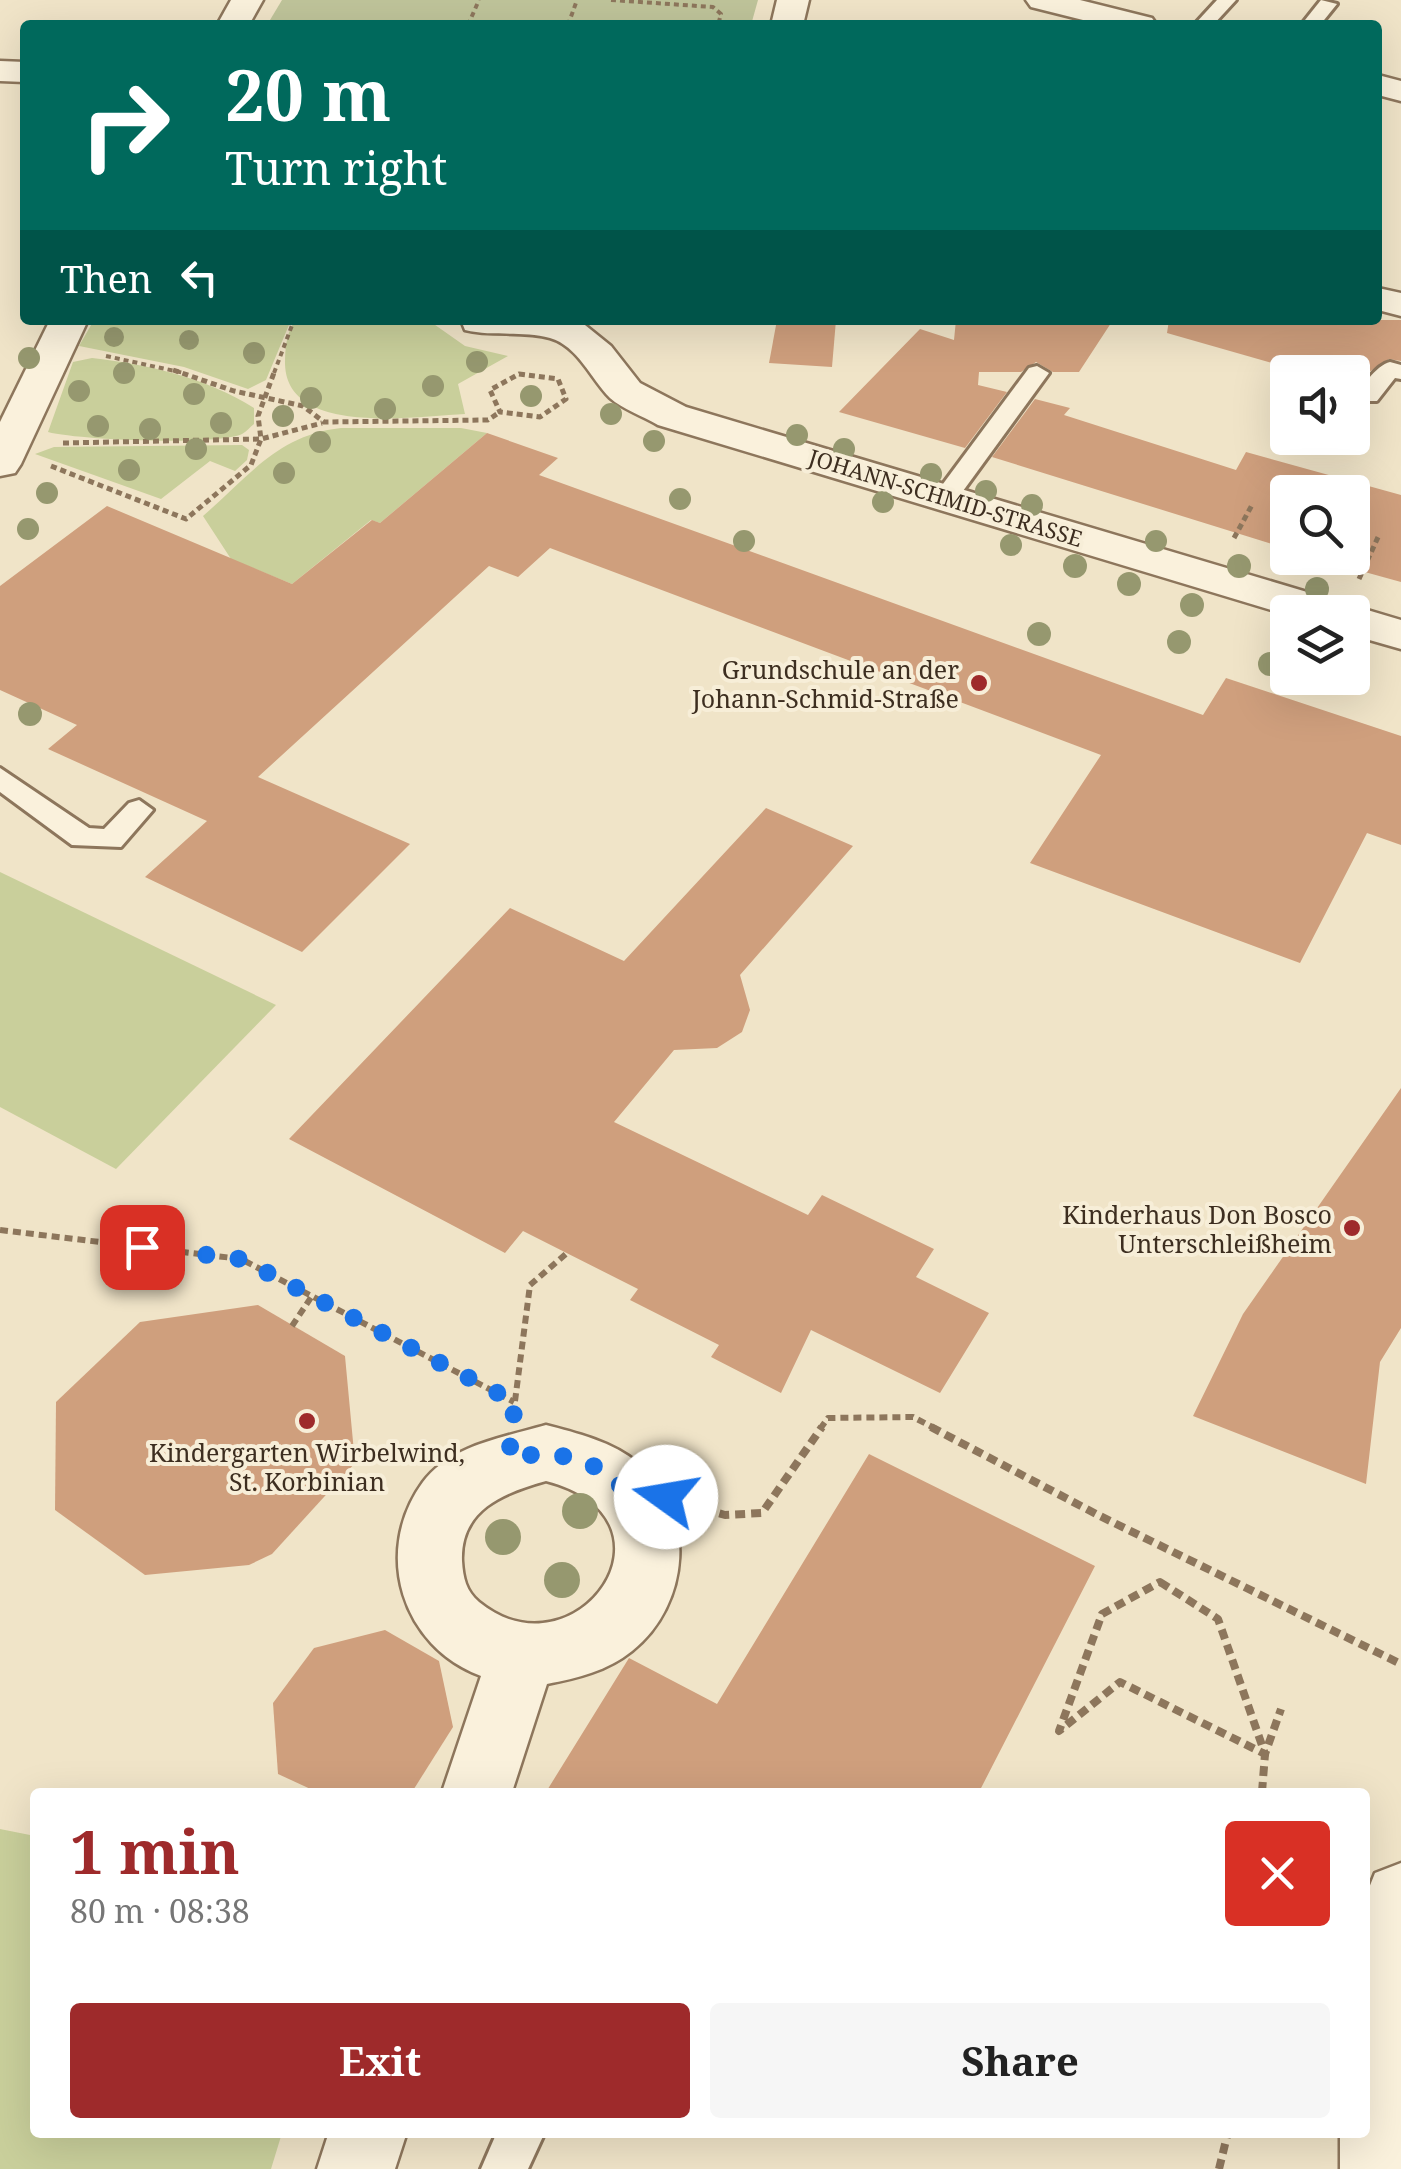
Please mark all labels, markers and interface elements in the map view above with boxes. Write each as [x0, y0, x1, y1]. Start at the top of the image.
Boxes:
text: 20 m [225, 46, 391, 142]
icon: right [60, 60, 190, 190]
text: Turn right [225, 137, 447, 198]
icon: left [172, 250, 227, 305]
text: Then [60, 252, 152, 304]
map controls [1270, 355, 1370, 695]
button: sound [1270, 355, 1370, 455]
street label: JOHANN-SCHMID-STRASSE [805, 441, 1086, 553]
button: search [1270, 475, 1370, 575]
button: layers [1270, 595, 1370, 695]
place label: Grundschule an der Johann-Schmid-Straße [691, 652, 959, 715]
marker: Grundschule an der Johann-Schmid-Straße [968, 672, 990, 694]
place label: Kinderhaus Don Bosco Unterschleißheim [1062, 1197, 1332, 1260]
pin [100, 1205, 185, 1290]
marker: Kinderhaus Don Bosco Unterschleißheim [1341, 1217, 1363, 1239]
icon: arrive [115, 1220, 170, 1275]
marker: Kindergarten Wirbelwind, St. Korbinian [296, 1410, 318, 1432]
place label: Kindergarten Wirbelwind, St. Korbinian [149, 1435, 465, 1498]
position arrow [614, 1445, 718, 1549]
text: 1 min [70, 1810, 240, 1892]
button: close [1225, 1821, 1330, 1926]
text: 80 m · 08:38 [70, 1889, 250, 1932]
button: Exit [70, 2003, 690, 2118]
button: Share [710, 2003, 1330, 2118]

